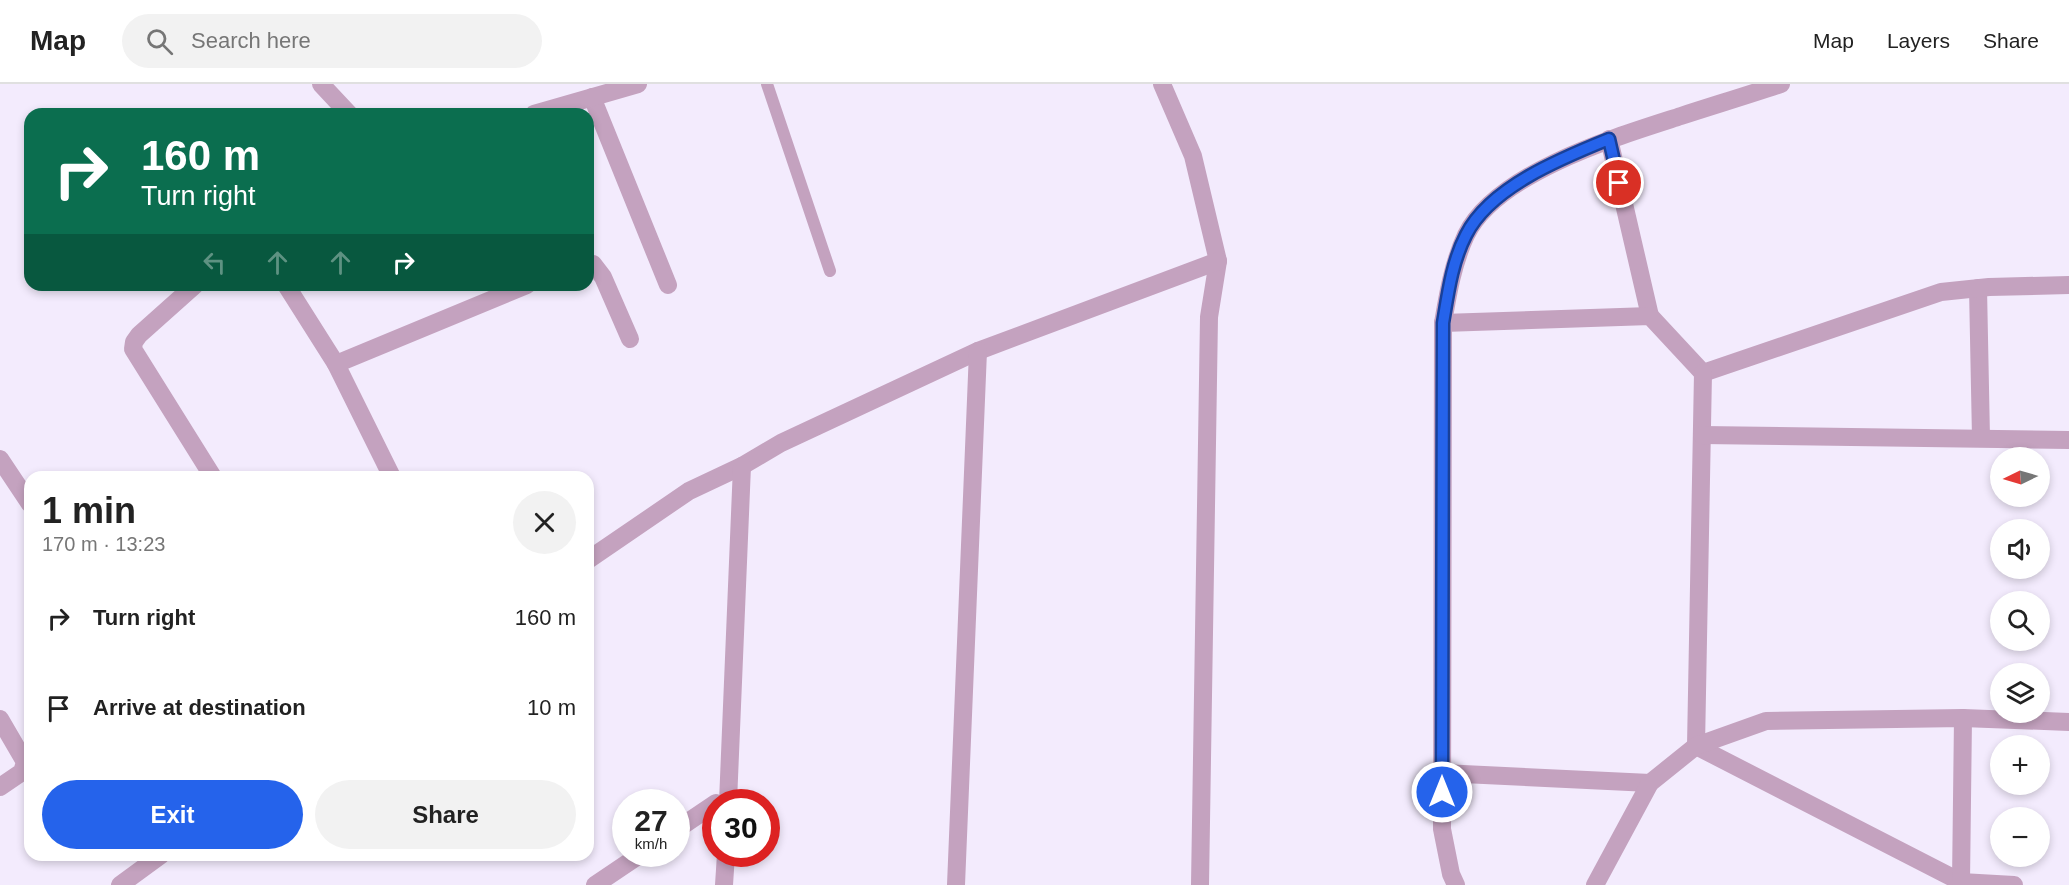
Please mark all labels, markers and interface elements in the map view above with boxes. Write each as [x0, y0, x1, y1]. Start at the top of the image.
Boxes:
search box [122, 14, 542, 68]
text: Map [30, 25, 86, 56]
icon: search [143, 25, 176, 58]
text: Search here [191, 28, 311, 53]
text: Map [1813, 29, 1854, 52]
text: Layers [1887, 29, 1950, 52]
text: Share [1983, 29, 2039, 52]
icon: right [42, 132, 120, 210]
text: 160 m [141, 132, 260, 179]
pin [1593, 157, 1644, 208]
icon: arrive [1602, 166, 1635, 199]
text: Turn right [141, 181, 256, 211]
icon: left [198, 246, 231, 279]
icon: ahead [261, 246, 294, 279]
icon: ahead [324, 246, 357, 279]
icon: right [387, 246, 420, 279]
north arrow [1990, 447, 2050, 507]
map controls [1990, 447, 2050, 867]
text: 1 min [42, 490, 136, 531]
button: close [513, 491, 576, 554]
button: sound [1990, 519, 2050, 579]
text: 170 m · 13:23 [42, 533, 165, 555]
button: search [1990, 591, 2050, 651]
icon: right [42, 602, 75, 635]
text: Turn right [93, 605, 195, 630]
text: 160 m [515, 605, 576, 630]
button: layers [1990, 663, 2050, 723]
icon: arrive [42, 692, 75, 725]
text: Arrive at destination [93, 695, 306, 720]
text: 10 m [527, 695, 576, 720]
button: + [1990, 735, 2050, 795]
position arrow [1410, 760, 1474, 824]
button: Exit [42, 780, 303, 849]
button: Share [315, 780, 576, 849]
speed limit sign: 30 [702, 789, 780, 867]
text: 27 [634, 804, 668, 837]
button: − [1990, 807, 2050, 867]
text: km/h [635, 835, 667, 852]

